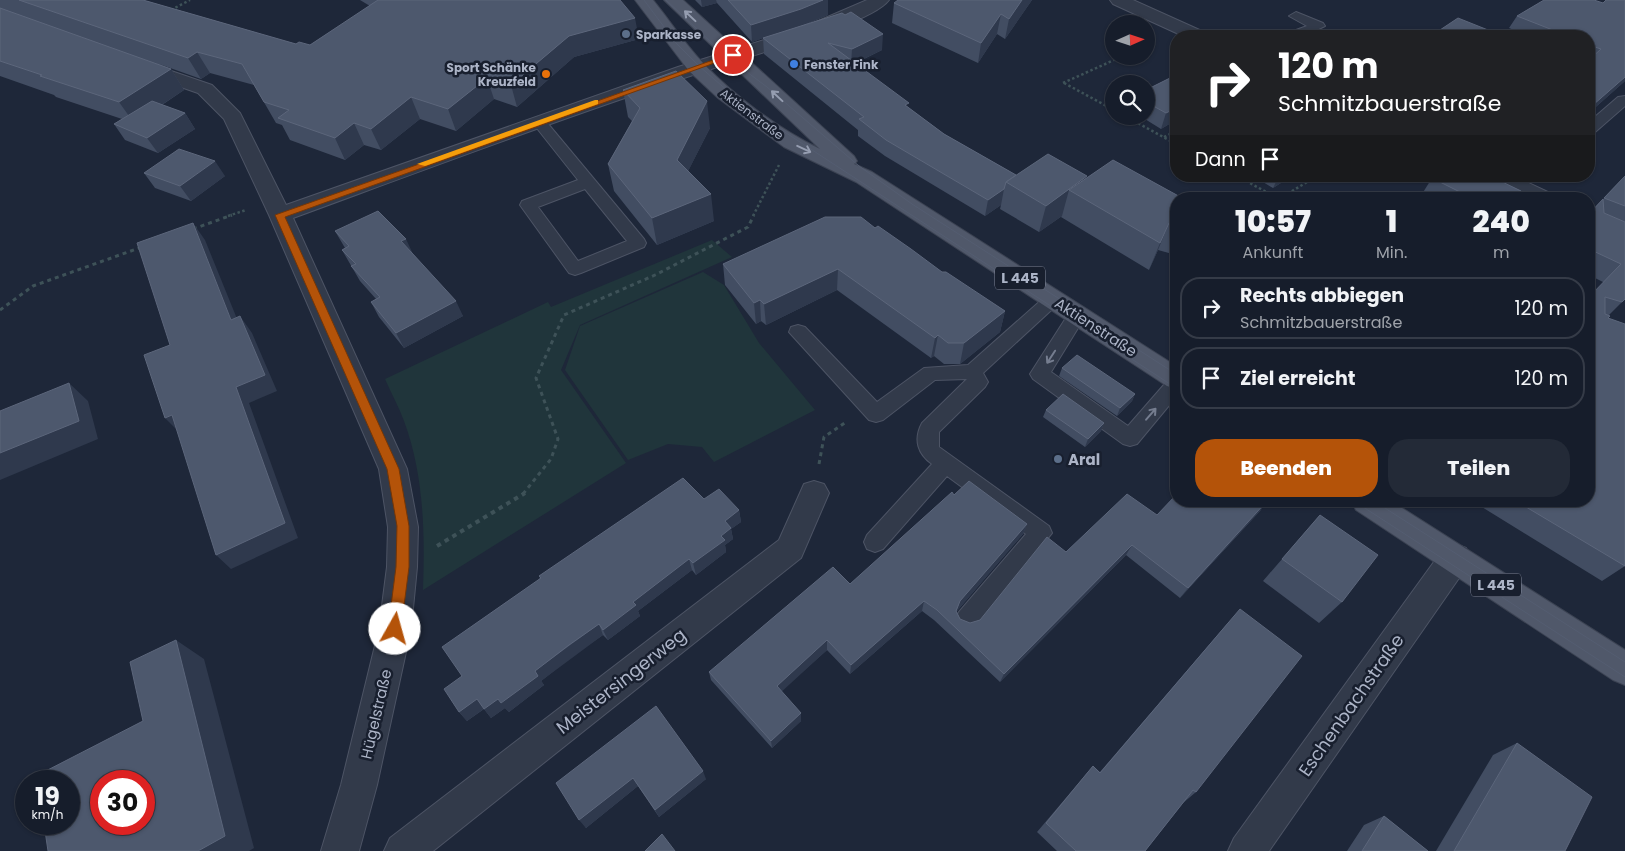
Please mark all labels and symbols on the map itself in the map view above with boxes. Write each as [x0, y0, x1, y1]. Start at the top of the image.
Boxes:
one-way arrow [684, 10, 696, 22]
north arrow [1105, 15, 1155, 65]
place label: Sparkasse [636, 26, 702, 43]
marker: Sparkasse [620, 28, 632, 40]
pin [712, 34, 754, 76]
place label: Fenster Fink [804, 56, 879, 73]
marker: Fenster Fink [788, 58, 800, 70]
place label: Sport Schänke Kreuzfeld [447, 59, 537, 90]
marker: Sport Schänke Kreuzfeld [540, 68, 552, 80]
street label: Aktienstraße [717, 84, 787, 144]
one-way arrow [771, 90, 784, 102]
one-way arrow [796, 145, 811, 154]
road number: L 445 [995, 266, 1045, 290]
street label: Aktienstraße [1051, 292, 1141, 362]
one-way arrow [1046, 349, 1056, 363]
one-way arrow [1145, 407, 1157, 420]
place label: Aral [1068, 449, 1100, 470]
marker: Aral [1052, 453, 1064, 465]
road number: L 445 [1471, 574, 1521, 596]
position arrow [368, 602, 420, 654]
street label: Meistersingerweg [551, 622, 691, 740]
street label: Eschenbachstraße [1292, 629, 1410, 781]
street label: Hügelstraße [355, 667, 397, 761]
speed limit sign: 30 [90, 770, 155, 835]

